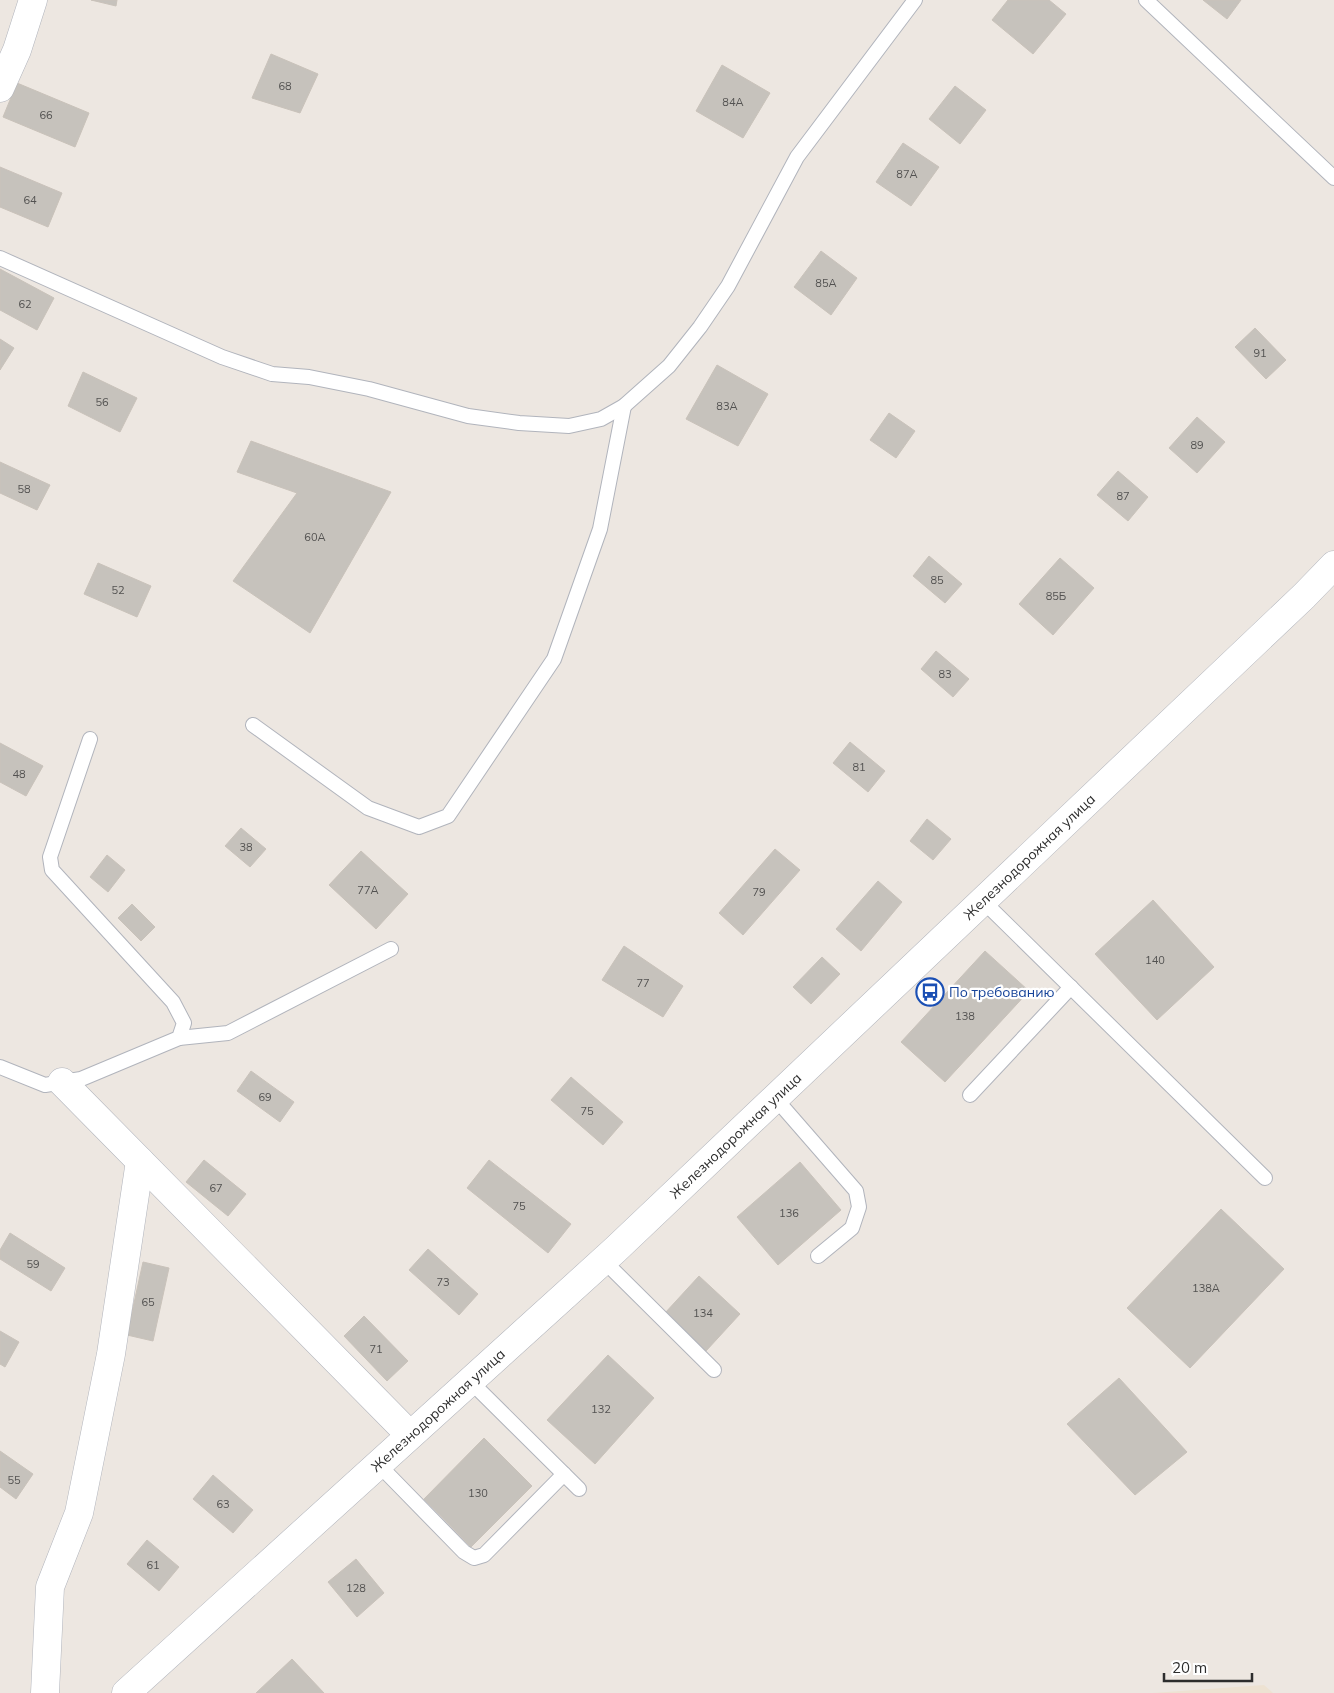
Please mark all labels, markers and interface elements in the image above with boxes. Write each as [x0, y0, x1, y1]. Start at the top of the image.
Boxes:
house number: 68 [278, 79, 292, 93]
house number: 84А [722, 95, 744, 109]
house number: 66 [39, 108, 53, 122]
house number: 87А [896, 167, 918, 181]
house number: 64 [23, 193, 37, 207]
house number: 85А [815, 276, 837, 290]
house number: 62 [18, 297, 32, 311]
house number: 91 [1253, 346, 1267, 360]
house number: 56 [95, 395, 109, 409]
house number: 83А [716, 399, 738, 413]
house number: 89 [1190, 438, 1204, 452]
house number: 58 [17, 482, 31, 496]
house number: 87 [1116, 489, 1130, 503]
house number: 60А [304, 530, 326, 544]
house number: 85 [930, 573, 944, 587]
house number: 52 [111, 583, 125, 597]
house number: 85Б [1046, 589, 1066, 603]
house number: 83 [938, 667, 952, 681]
house number: 81 [852, 760, 866, 774]
house number: 48 [12, 767, 26, 781]
street label: Железнодорожная улица [960, 790, 1099, 924]
house number: 38 [239, 840, 253, 854]
house number: 77А [357, 883, 379, 897]
house number: 79 [752, 885, 766, 899]
house number: 140 [1145, 953, 1165, 967]
house number: 77 [636, 976, 650, 990]
bus stop icon: По требованию [915, 977, 945, 1007]
place label: По требованию [949, 983, 1055, 1001]
house number: 138 [955, 1009, 975, 1023]
street label: Железнодорожная улица [666, 1069, 805, 1202]
house number: 69 [258, 1090, 272, 1104]
house number: 75 [580, 1104, 594, 1118]
house number: 67 [209, 1181, 223, 1195]
house number: 75 [512, 1199, 526, 1213]
house number: 136 [779, 1206, 799, 1220]
house number: 59 [26, 1257, 40, 1271]
house number: 73 [436, 1275, 450, 1289]
house number: 138А [1192, 1281, 1220, 1295]
house number: 65 [141, 1295, 155, 1309]
house number: 134 [693, 1306, 713, 1320]
house number: 71 [369, 1342, 383, 1356]
street label: Железнодорожная улица [367, 1345, 509, 1476]
house number: 132 [591, 1402, 611, 1416]
house number: 55 [7, 1473, 21, 1487]
house number: 130 [468, 1486, 488, 1500]
house number: 63 [216, 1497, 230, 1511]
house number: 61 [146, 1558, 160, 1572]
house number: 128 [346, 1581, 366, 1595]
scale bar [1164, 1650, 1252, 1682]
text: 20 m [1172, 1658, 1207, 1677]

